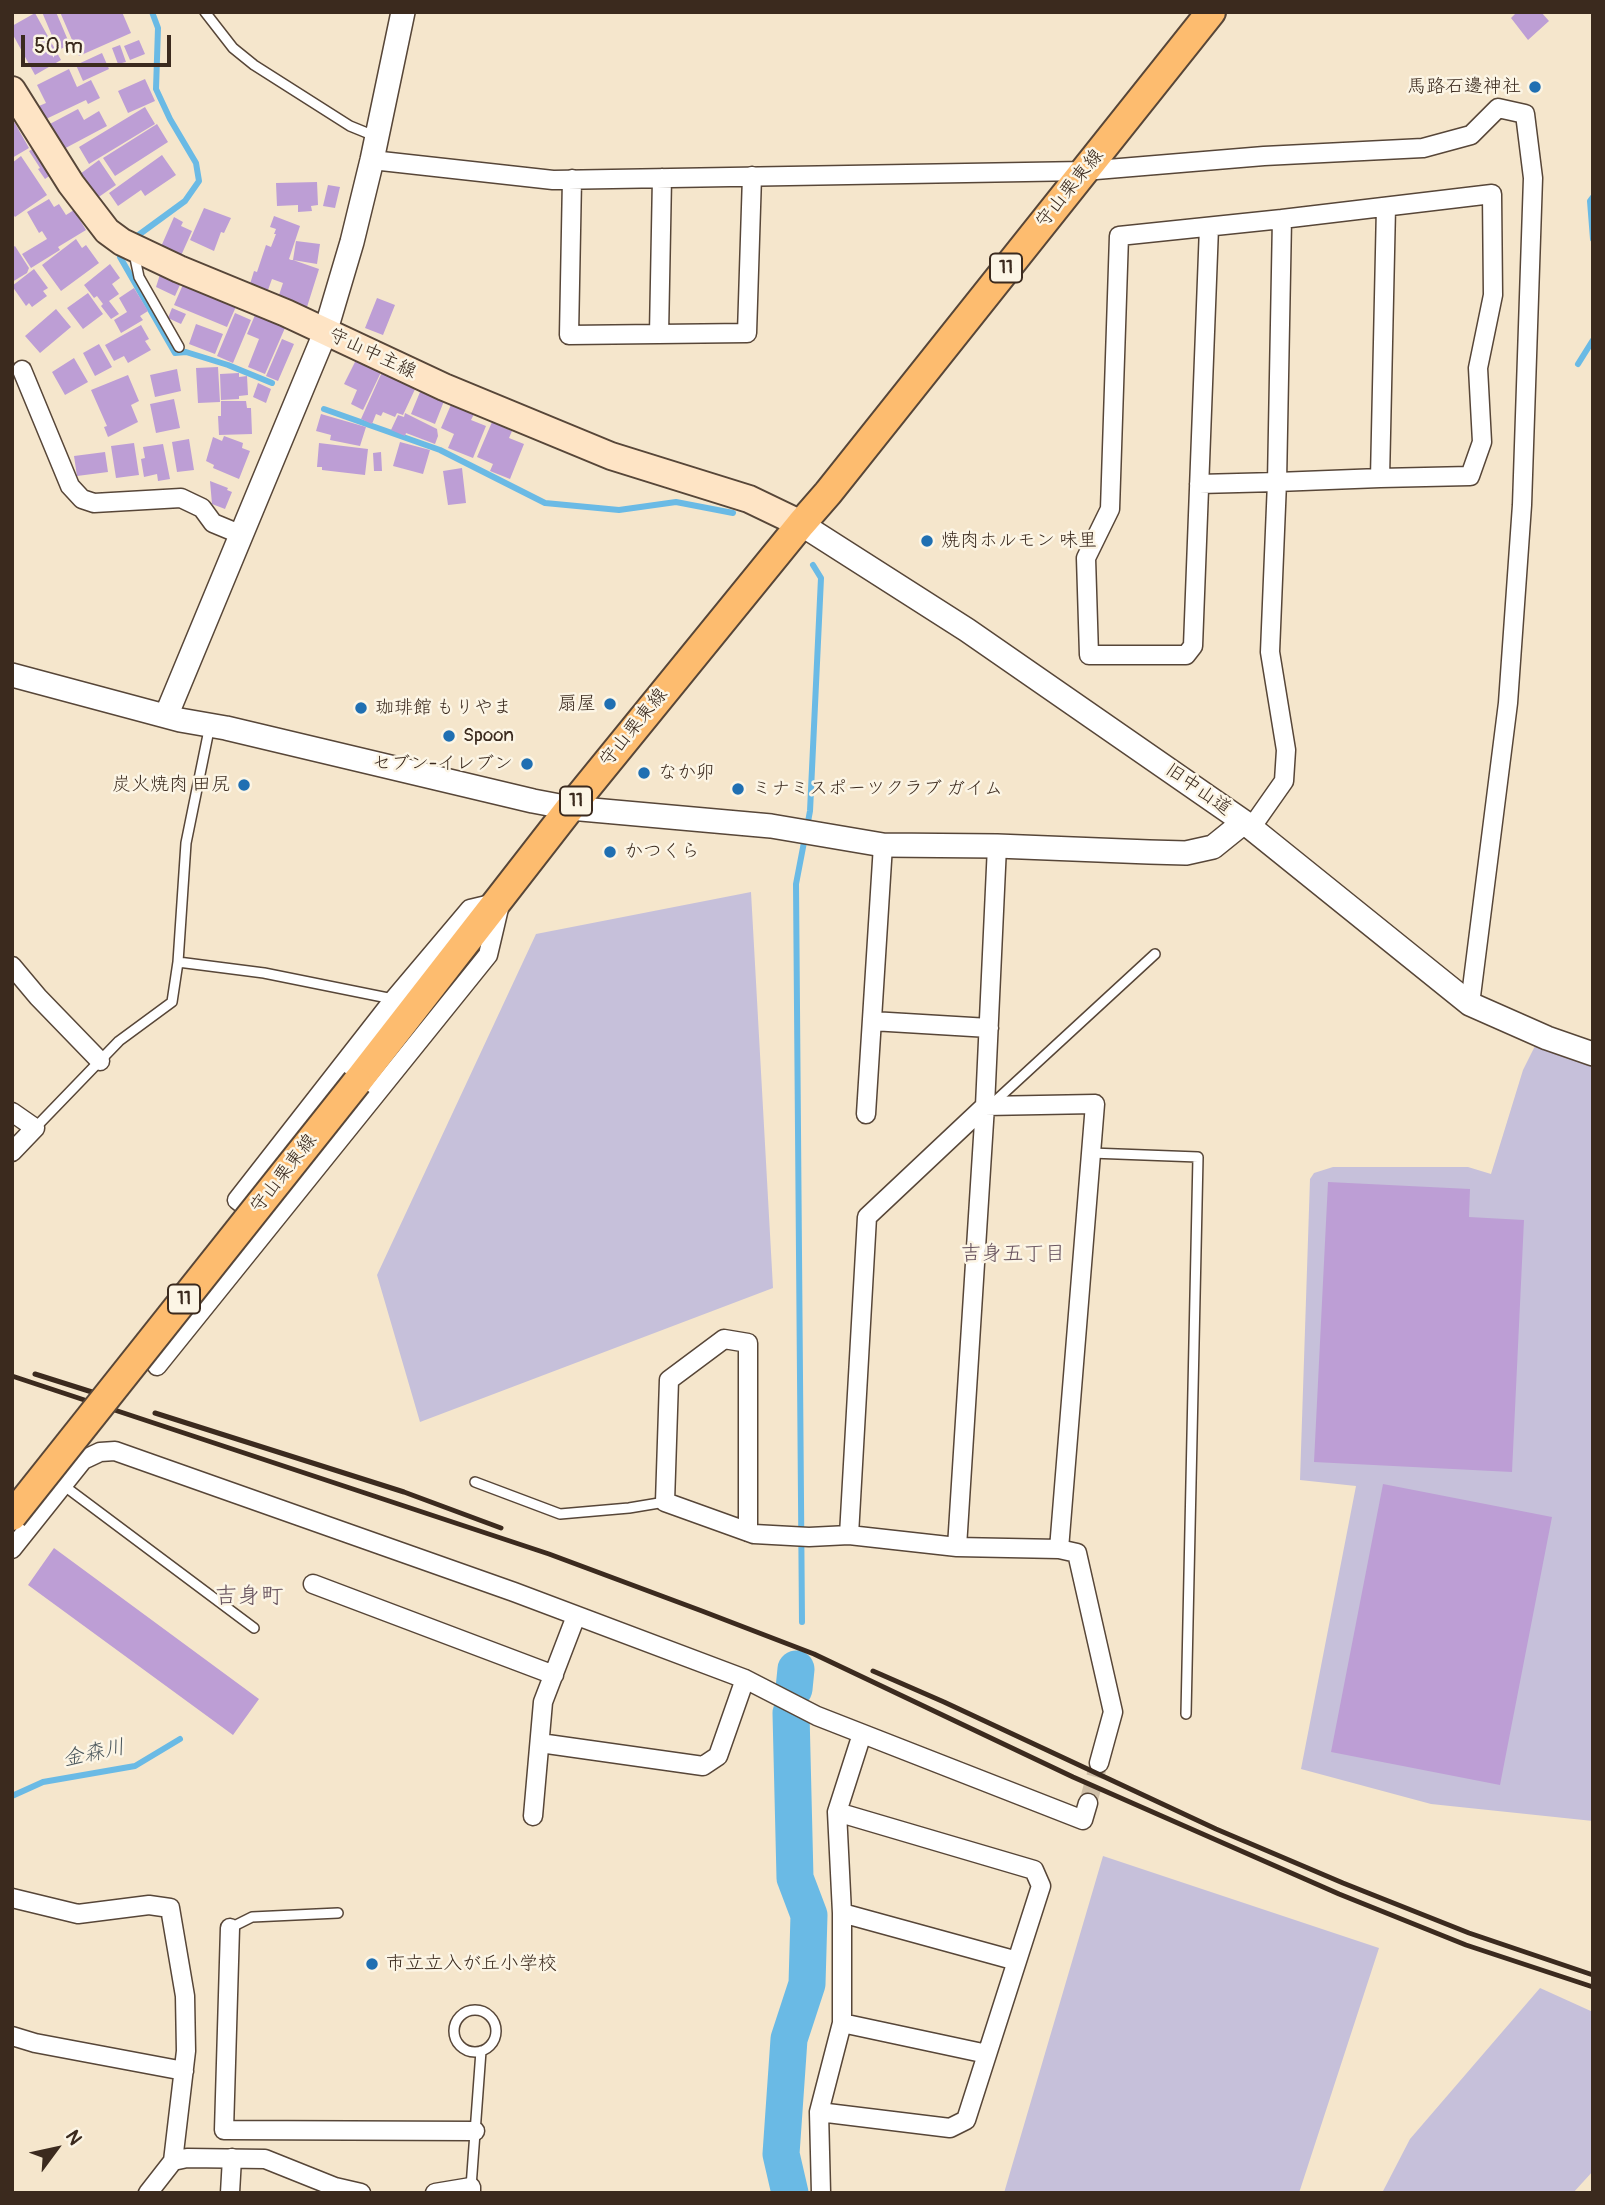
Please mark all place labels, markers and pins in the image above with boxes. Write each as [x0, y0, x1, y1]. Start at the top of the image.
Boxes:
place label: 馬路石邊神社 [1407, 76, 1521, 98]
marker: 馬路石邊神社 [1527, 79, 1543, 95]
place label: 焼肉ホルモン 味里 [941, 530, 1097, 552]
marker: 焼肉ホルモン 味里 [919, 533, 935, 549]
place label: 扇屋 [558, 693, 596, 715]
marker: 扇屋 [602, 696, 618, 712]
place label: 珈琲館 もりやま [375, 697, 512, 719]
marker: 珈琲館 もりやま [353, 700, 369, 716]
place label: Spoon [463, 725, 514, 747]
marker: Spoon [441, 728, 457, 744]
place label: セブン-イレブン [372, 753, 513, 775]
marker: セブン-イレブン [519, 756, 535, 772]
place label: なか卯 [658, 762, 715, 784]
marker: なか卯 [636, 765, 652, 781]
place label: 炭火焼肉 田尻 [112, 774, 230, 796]
marker: 炭火焼肉 田尻 [236, 777, 252, 793]
place label: ミナミスポーツクラブ ガイム [752, 778, 1003, 800]
marker: ミナミスポーツクラブ ガイム [730, 781, 746, 797]
place label: かつくら [624, 841, 700, 863]
marker: かつくら [602, 844, 618, 860]
place label: 市立立入が丘小学校 [386, 1953, 557, 1975]
marker: 市立立入が丘小学校 [364, 1956, 380, 1972]

